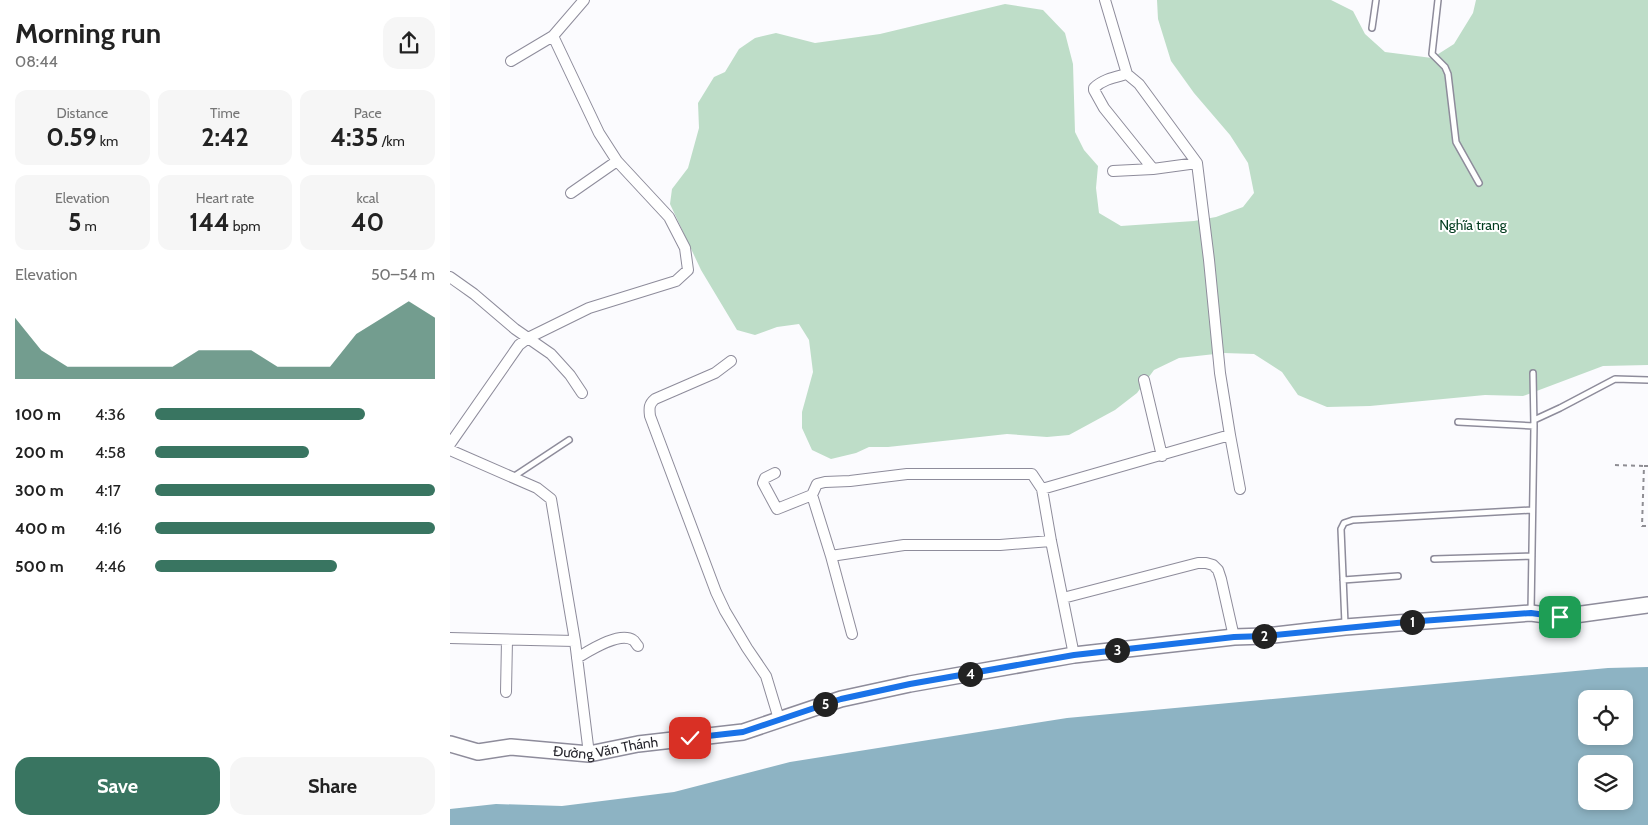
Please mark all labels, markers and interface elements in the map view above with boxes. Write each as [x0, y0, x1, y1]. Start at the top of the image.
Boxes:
text: Morning run [15, 16, 161, 50]
button: share [383, 17, 435, 69]
text: 08:44 [15, 52, 58, 71]
text: Distance [57, 104, 108, 122]
text: Time [210, 104, 240, 122]
text: Pace [354, 104, 382, 122]
text: 0.59 [46, 122, 97, 152]
text: 2:42 [201, 122, 249, 152]
text: 4:35 [331, 122, 379, 152]
text: km [97, 132, 118, 150]
text: /km [379, 132, 405, 150]
text: Elevation [55, 189, 110, 207]
text: Heart rate [196, 189, 254, 207]
text: kcal [356, 189, 379, 207]
text: 5 [68, 207, 81, 237]
text: 144 [189, 207, 230, 237]
text: 40 [351, 207, 384, 237]
park label: Nghĩa trang [1439, 216, 1508, 234]
text: m [81, 217, 97, 235]
text: bpm [230, 217, 261, 235]
text: Elevation [15, 265, 78, 284]
text: 50–54 m [371, 265, 435, 284]
text: 100 m [15, 405, 61, 424]
text: 4:36 [95, 405, 125, 424]
text: 200 m [15, 443, 64, 462]
text: 4:58 [95, 443, 126, 462]
text: 300 m [15, 481, 64, 500]
text: 4:17 [95, 481, 121, 500]
text: 400 m [15, 519, 65, 538]
text: 4:16 [95, 519, 122, 538]
text: 500 m [15, 557, 64, 576]
text: 4:46 [95, 557, 126, 576]
pin [1539, 596, 1581, 638]
icon: arrive [1546, 603, 1574, 631]
pin: 1 [1400, 610, 1424, 634]
text: 1 [1410, 613, 1415, 631]
pin: 2 [1252, 624, 1276, 648]
text: 2 [1261, 627, 1268, 645]
pin: 3 [1104, 638, 1130, 662]
text: 3 [1114, 641, 1121, 659]
pin: 4 [958, 662, 982, 686]
text: 4 [966, 665, 975, 683]
map controls [1578, 690, 1633, 810]
button: locate [1578, 690, 1633, 745]
pin: 5 [812, 692, 838, 716]
text: 5 [822, 695, 829, 713]
pin [669, 717, 711, 759]
icon: check [676, 724, 704, 752]
street label: Đường Văn Thánh [552, 733, 659, 763]
button: layers [1578, 755, 1633, 810]
button: Save [15, 757, 220, 815]
button: Share [230, 757, 435, 815]

